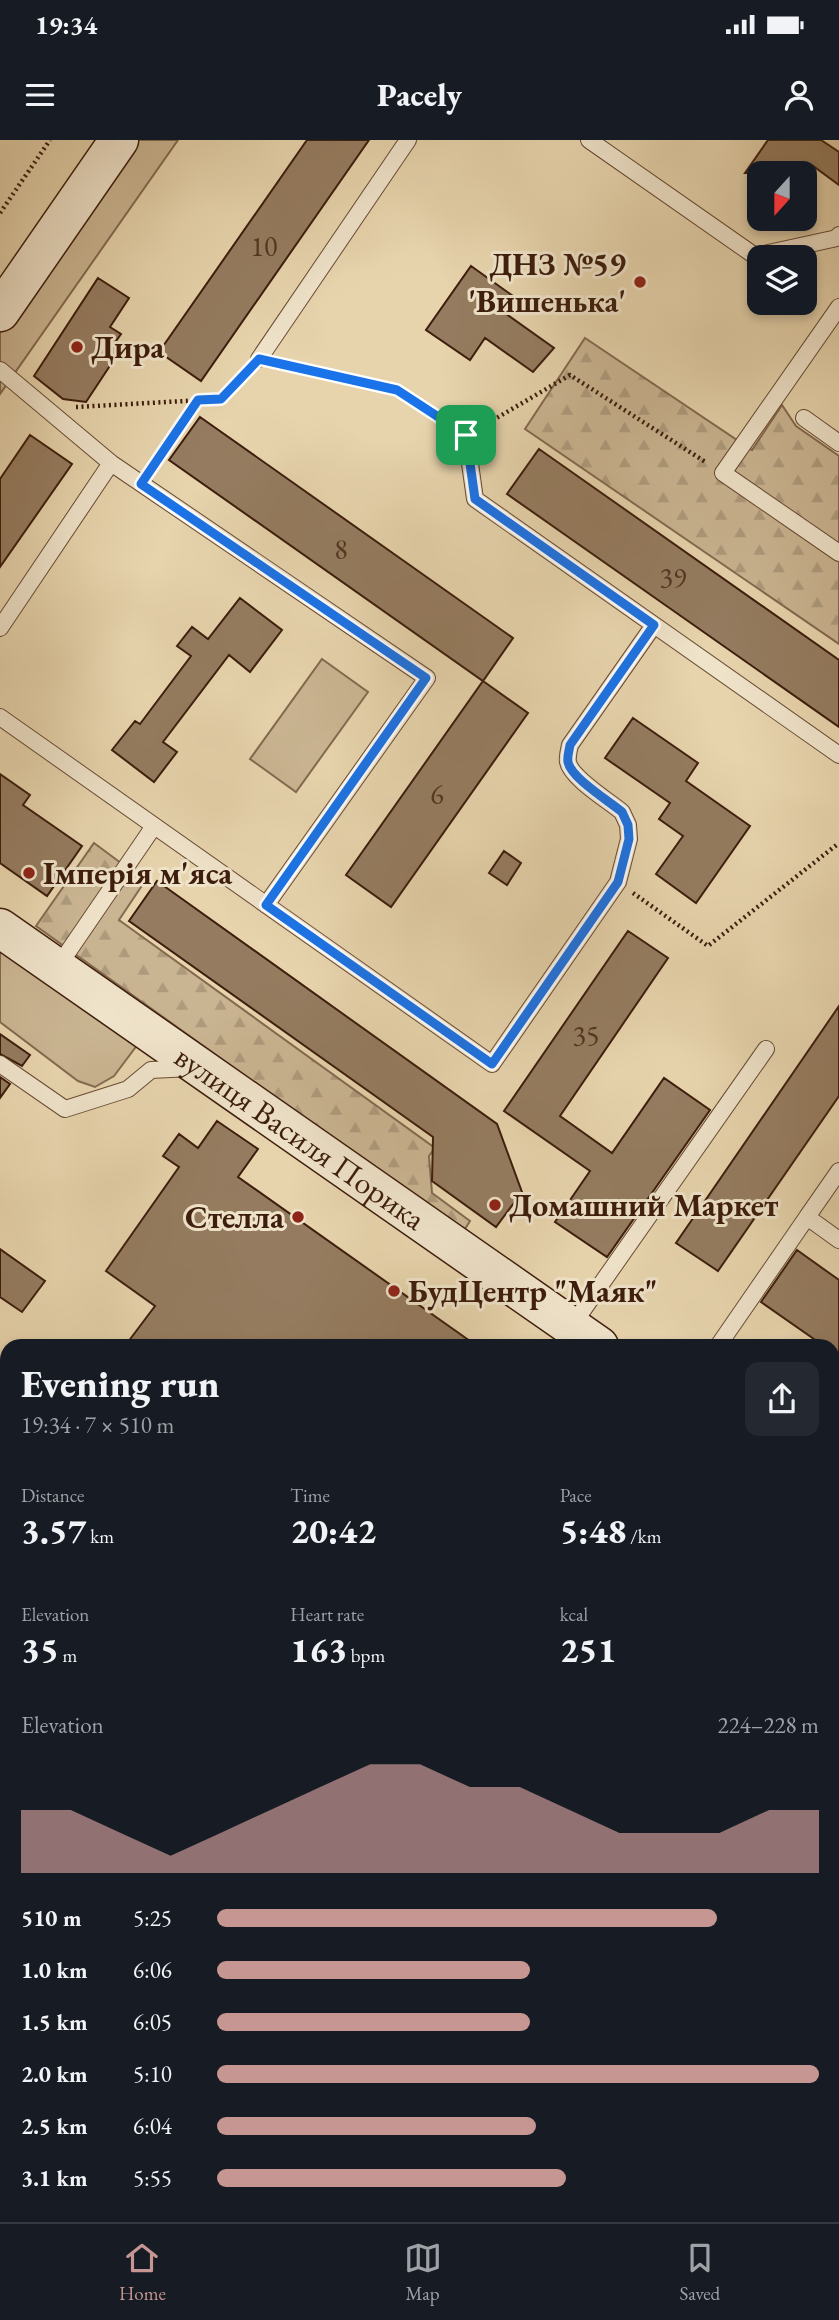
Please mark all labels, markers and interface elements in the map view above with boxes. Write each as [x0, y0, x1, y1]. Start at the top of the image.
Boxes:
text: 19:34 [35, 8, 97, 42]
text: Pacely [377, 74, 462, 116]
icon: menu [21, 76, 59, 114]
icon: person [780, 76, 818, 114]
north arrow [747, 161, 817, 231]
map controls [747, 161, 817, 315]
house number: 10 [251, 228, 277, 264]
place label: ДНЗ №59 'Вишенька' [468, 243, 626, 322]
button: layers [747, 245, 817, 315]
marker: ДНЗ №59 'Вишенька' [632, 274, 648, 290]
place label: Дира [91, 326, 165, 368]
marker: Дира [69, 339, 85, 355]
pin [436, 405, 496, 465]
icon: arrive [447, 416, 485, 454]
house number: 8 [334, 531, 348, 567]
house number: 39 [660, 559, 686, 595]
house number: 6 [430, 776, 444, 812]
place label: Імперія м'яса [43, 852, 233, 894]
marker: Імперія м'яса [21, 865, 37, 881]
house number: 35 [573, 1017, 599, 1053]
street label: вулиця Василя Порика [167, 1035, 434, 1240]
place label: Домашний Маркет [509, 1184, 779, 1226]
place label: Стелла [185, 1196, 285, 1238]
marker: Домашний Маркет [487, 1197, 503, 1213]
marker: Стелла [290, 1209, 306, 1225]
place label: БудЦентр "Маяк" [408, 1270, 657, 1312]
marker: БудЦентр "Маяк" [386, 1283, 402, 1299]
text: Evening run [21, 1359, 219, 1408]
button: share [745, 1362, 819, 1436]
text: 19:34 · 7 × 510 m [21, 1410, 174, 1440]
text: Distance [21, 1483, 84, 1508]
text: Time [290, 1483, 330, 1508]
text: Pace [560, 1483, 592, 1508]
text: 3.57 [21, 1508, 87, 1553]
text: 20:42 [290, 1508, 376, 1553]
text: 5:48 [560, 1508, 626, 1553]
text: km [87, 1524, 114, 1549]
text: /km [626, 1524, 662, 1549]
text: Elevation [21, 1602, 89, 1627]
text: Heart rate [290, 1602, 364, 1627]
text: kcal [560, 1602, 588, 1627]
text: 35 [21, 1627, 59, 1672]
text: 163 [290, 1627, 347, 1672]
text: 251 [560, 1627, 616, 1672]
text: m [59, 1643, 77, 1668]
text: bpm [347, 1643, 385, 1668]
text: Elevation [21, 1710, 104, 1740]
text: 224–228 m [718, 1710, 819, 1740]
text: 510 m [21, 1903, 82, 1933]
text: 5:25 [133, 1903, 172, 1933]
text: 1.0 km [21, 1955, 88, 1985]
text: 6:06 [133, 1955, 172, 1985]
text: 1.5 km [21, 2007, 88, 2037]
text: 6:05 [133, 2007, 172, 2037]
text: 2.0 km [21, 2059, 88, 2089]
text: 5:10 [133, 2059, 172, 2089]
text: 2.5 km [21, 2111, 88, 2141]
text: 6:04 [133, 2111, 172, 2141]
text: 3.1 km [21, 2163, 88, 2193]
text: 5:55 [133, 2163, 172, 2193]
tab: Home [119, 2239, 166, 2306]
tab: Map [404, 2239, 442, 2306]
tab: Saved [679, 2239, 720, 2306]

